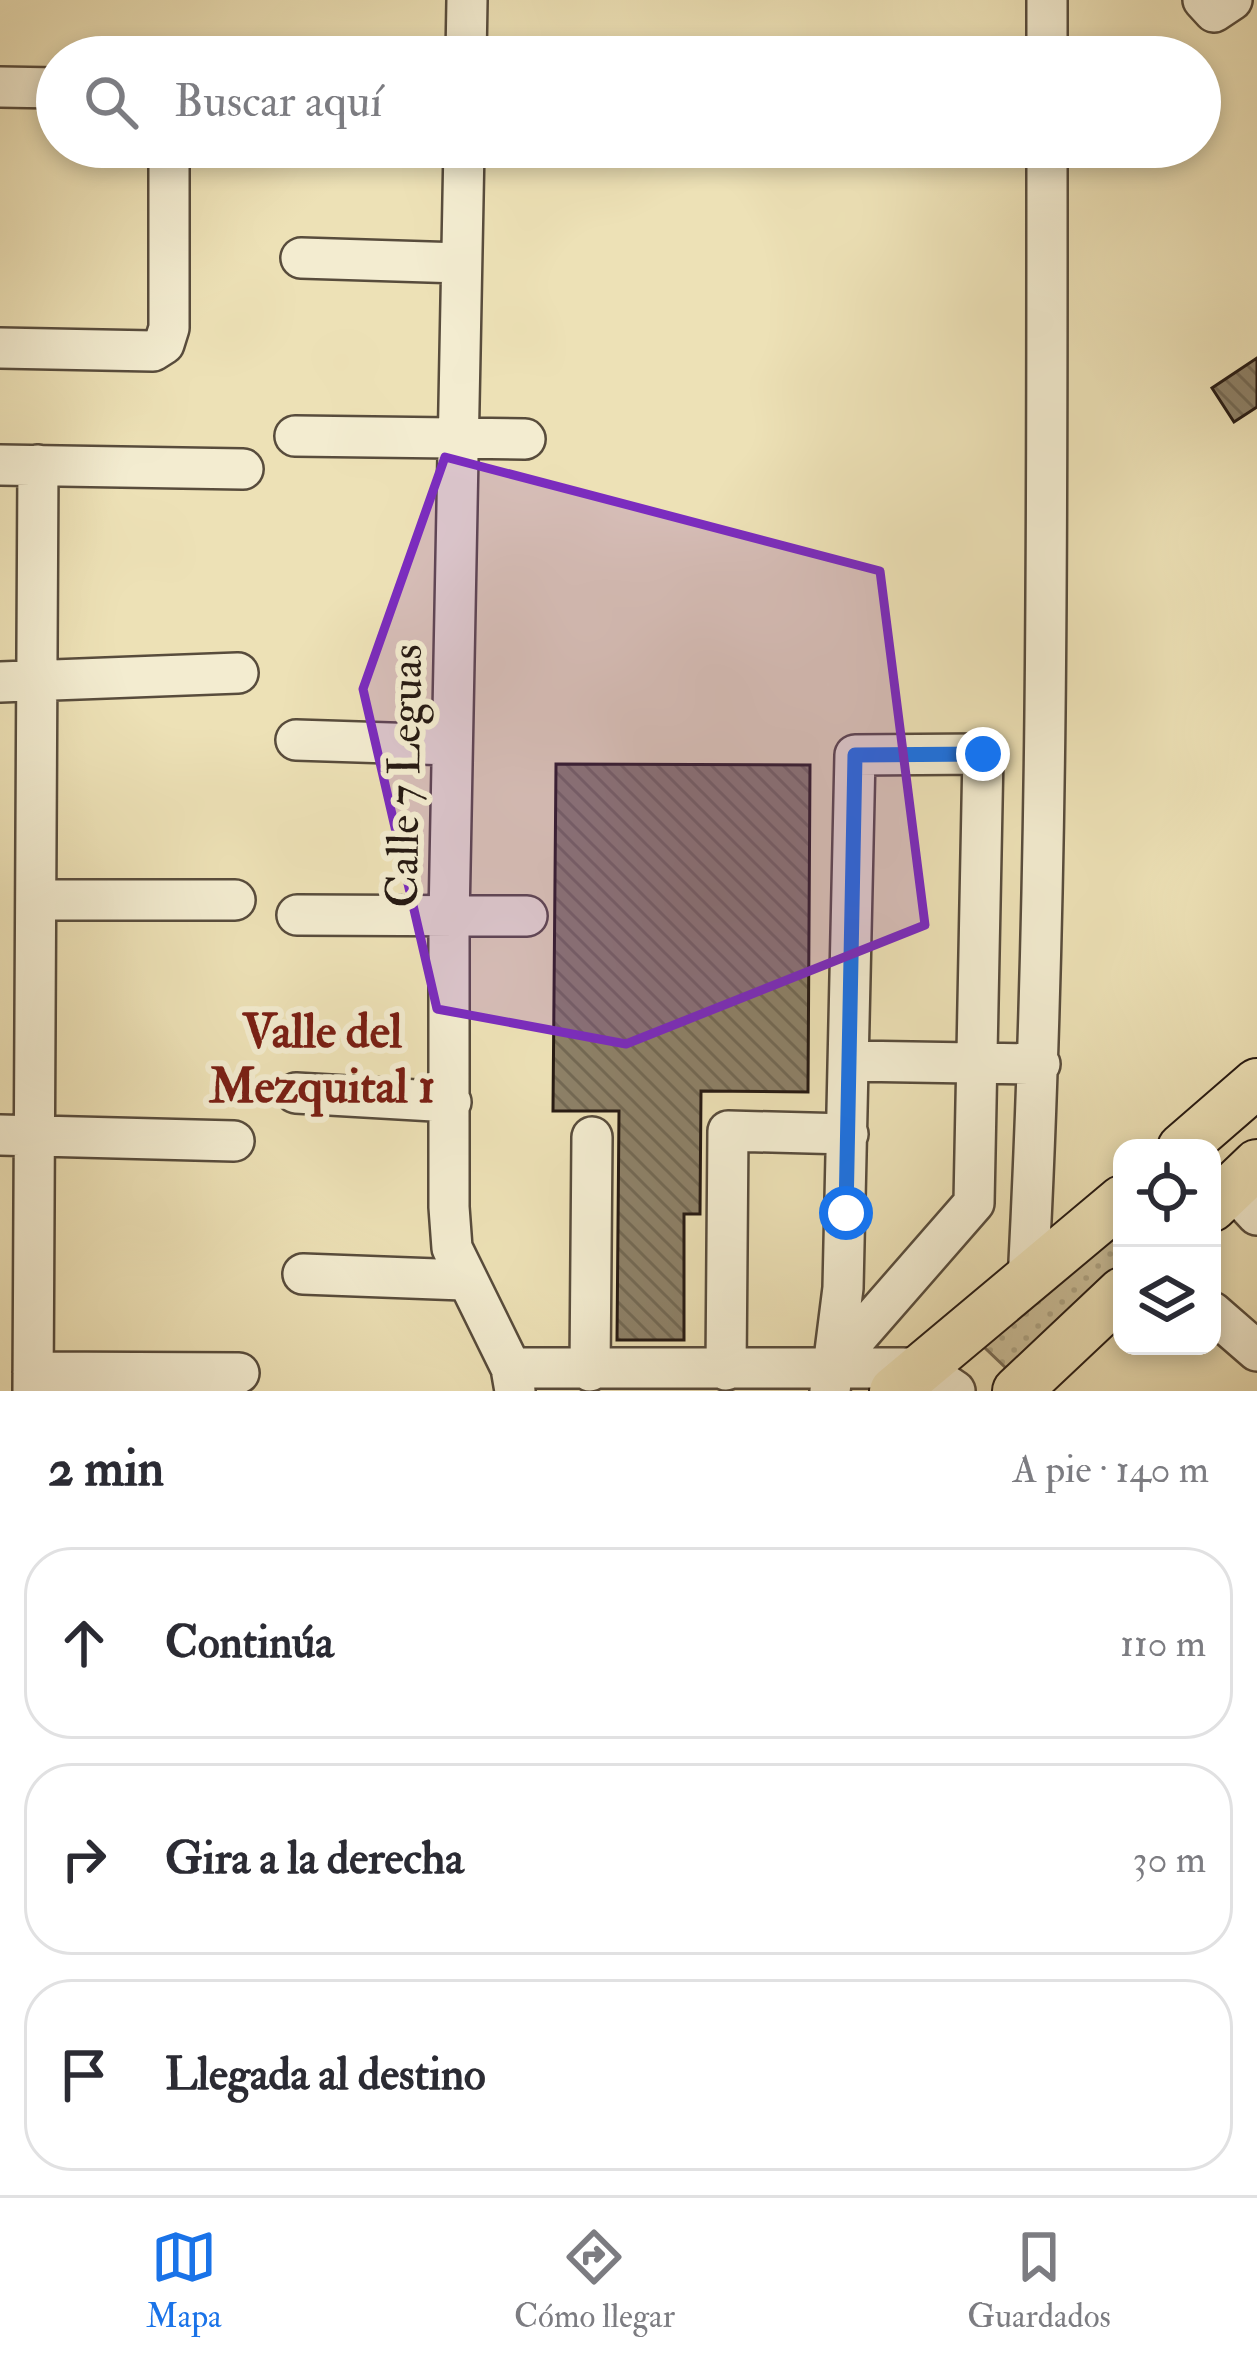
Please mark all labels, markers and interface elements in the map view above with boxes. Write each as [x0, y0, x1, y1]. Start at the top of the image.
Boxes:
search box [36, 36, 1221, 168]
icon: search [78, 69, 144, 135]
text: Buscar aquí [174, 74, 382, 130]
street label: Calle 7 Leguas [375, 644, 435, 908]
route end [956, 727, 1010, 781]
district label: Valle del Mezquital 1 [208, 1002, 435, 1117]
map controls [1113, 1139, 1221, 1355]
button: locate [1113, 1139, 1221, 1247]
route start [819, 1186, 873, 1240]
button: layers [1113, 1247, 1221, 1355]
text: 2 min [48, 1437, 164, 1501]
text: A pie · 140 m [1012, 1445, 1209, 1494]
icon: ahead [51, 1610, 117, 1676]
text: Continúa [165, 1615, 334, 1671]
text: 110 m [1120, 1619, 1206, 1668]
icon: right [51, 1826, 117, 1892]
text: Gira a la derecha [165, 1831, 464, 1887]
text: 30 m [1133, 1835, 1206, 1884]
icon: arrive [51, 2042, 117, 2108]
text: Llegada al destino [165, 2047, 486, 2103]
tab: Mapa [146, 2224, 222, 2337]
tab: Cómo llegar [514, 2224, 675, 2337]
tab: Guardados [967, 2224, 1111, 2337]

